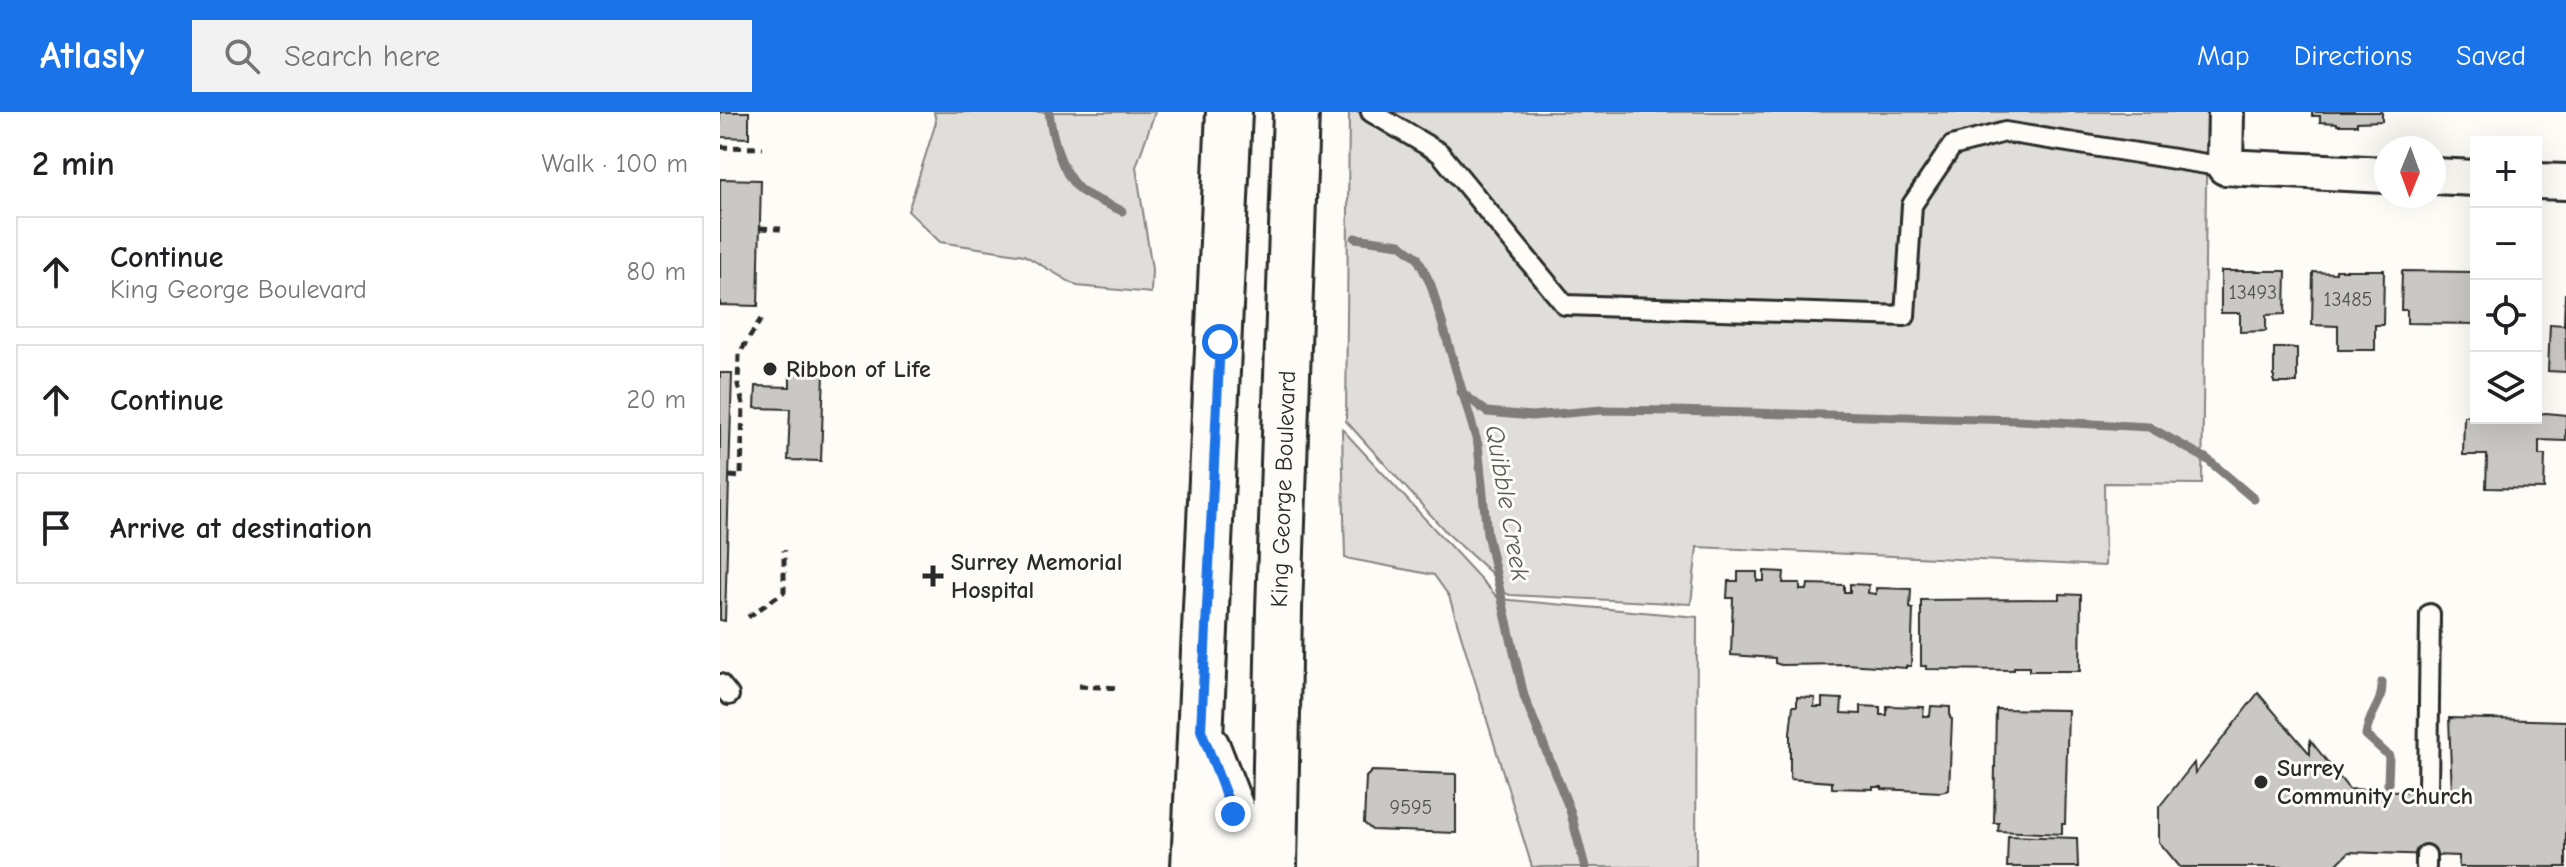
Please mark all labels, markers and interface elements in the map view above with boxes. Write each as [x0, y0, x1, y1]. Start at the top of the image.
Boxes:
search box [192, 20, 752, 92]
text: Atlasly [40, 34, 144, 78]
icon: search [220, 34, 264, 78]
text: Search here [284, 39, 440, 74]
text: Map [2197, 40, 2250, 72]
text: Directions [2294, 40, 2412, 72]
text: Saved [2456, 40, 2526, 72]
north arrow [2374, 136, 2446, 208]
map controls [2470, 136, 2542, 424]
button: + [2470, 136, 2542, 208]
text: 2 min [32, 144, 115, 184]
text: Walk · 100 m [541, 149, 688, 179]
button: − [2470, 208, 2542, 280]
text: Continue [110, 240, 224, 275]
icon: ahead [34, 250, 78, 294]
text: 80 m [627, 257, 686, 287]
text: King George Boulevard [110, 275, 367, 305]
button: locate [2470, 280, 2542, 352]
house number: 13493 [2229, 281, 2277, 304]
house number: 13485 [2324, 288, 2372, 311]
route start [1202, 324, 1238, 360]
button: layers [2470, 352, 2542, 424]
place label: Ribbon of Life [786, 355, 931, 383]
marker: Ribbon of Life [761, 360, 779, 378]
street label: King George Boulevard [1265, 370, 1301, 608]
icon: ahead [34, 378, 78, 422]
text: Continue [110, 383, 224, 418]
text: 20 m [626, 385, 686, 415]
water label: Quibble Creek [1479, 423, 1536, 584]
icon: arrive [34, 506, 78, 550]
text: Arrive at destination [110, 511, 372, 546]
place label: Surrey Memorial Hospital [951, 548, 1122, 604]
marker: Surrey Memorial Hospital [922, 565, 944, 587]
place label: Surrey Community Church [2277, 754, 2473, 810]
marker: Surrey Community Church [2252, 773, 2270, 791]
route end [1215, 796, 1251, 832]
house number: 9595 [1390, 796, 1432, 819]

